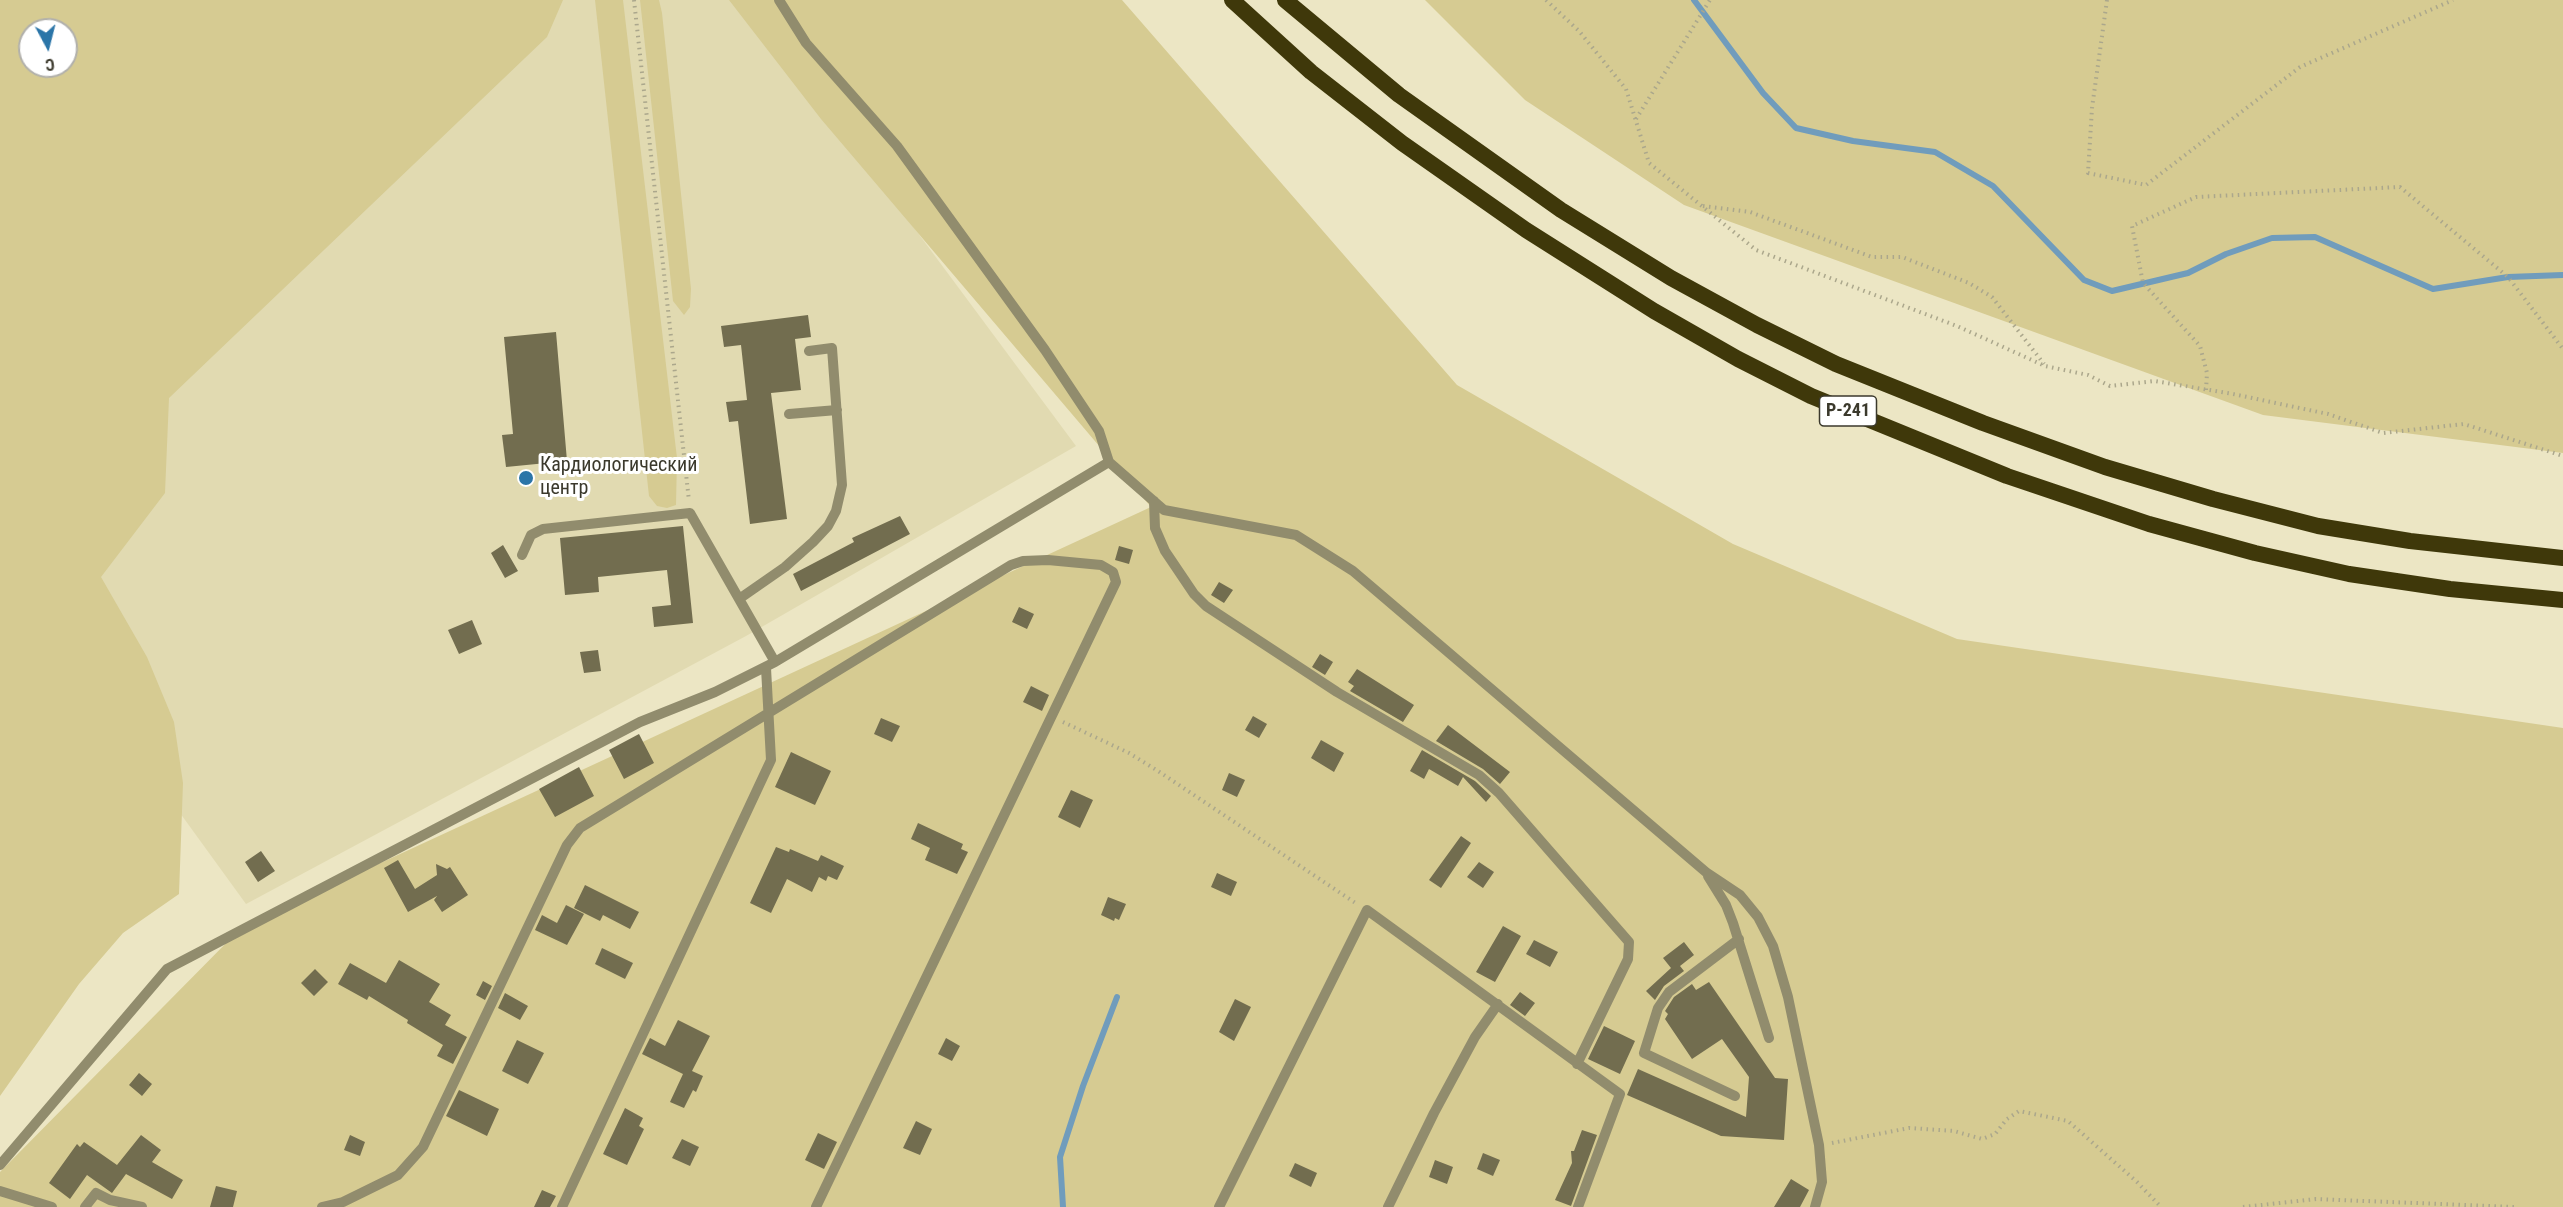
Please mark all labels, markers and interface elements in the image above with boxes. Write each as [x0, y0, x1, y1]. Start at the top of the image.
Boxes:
north arrow [18, 18, 78, 78]
text: С [44, 54, 56, 74]
road number: Р-241 [1820, 396, 1876, 426]
place label: Кардиологический центр [540, 454, 697, 501]
marker: Кардиологический центр [517, 469, 535, 487]

